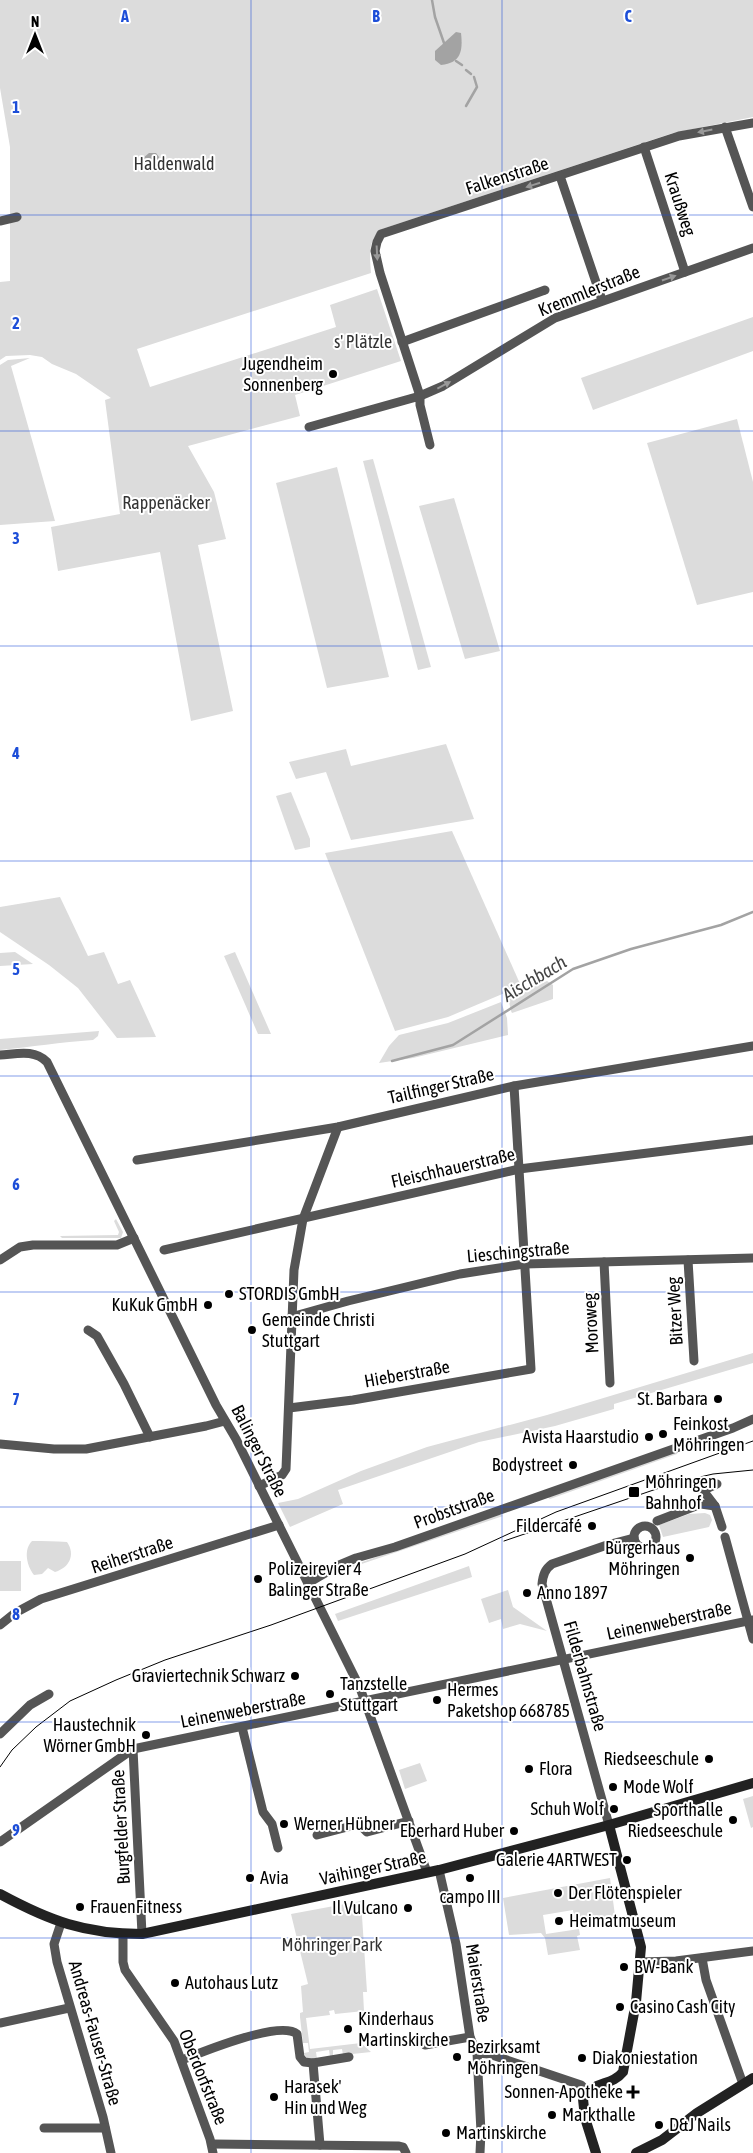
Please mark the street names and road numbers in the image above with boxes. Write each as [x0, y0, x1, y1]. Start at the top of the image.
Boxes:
street label: Falkenstraße [463, 152, 551, 199]
street label: Kraußweg [660, 169, 701, 239]
street label: Kremmlerstraße [535, 261, 643, 320]
street label: Tailfinger Straße [386, 1063, 496, 1108]
street label: Fleischhauerstraße [389, 1143, 517, 1192]
street label: Lieschingstraße [466, 1237, 570, 1266]
street label: Bitzer Weg [662, 1276, 687, 1346]
street label: Moroweg [578, 1292, 603, 1354]
street label: Hieberstraße [363, 1356, 451, 1391]
street label: Balinger Straße [227, 1401, 292, 1500]
street label: Probststraße [411, 1484, 497, 1533]
street label: Reiherstraße [88, 1531, 176, 1578]
street label: Leinenweberstraße [605, 1597, 733, 1644]
street label: Filderbahnstraße [560, 1618, 611, 1733]
street label: Leinenweberstraße [178, 1687, 307, 1732]
street label: Burgfelder Straße [107, 1769, 134, 1885]
street label: Vaihinger Straße [318, 1846, 428, 1889]
street label: Maierstraße [462, 1942, 495, 2024]
street label: Andreas-Fauser-Straße [65, 1958, 126, 2108]
street label: Oberdorfstraße [175, 2026, 232, 2128]

